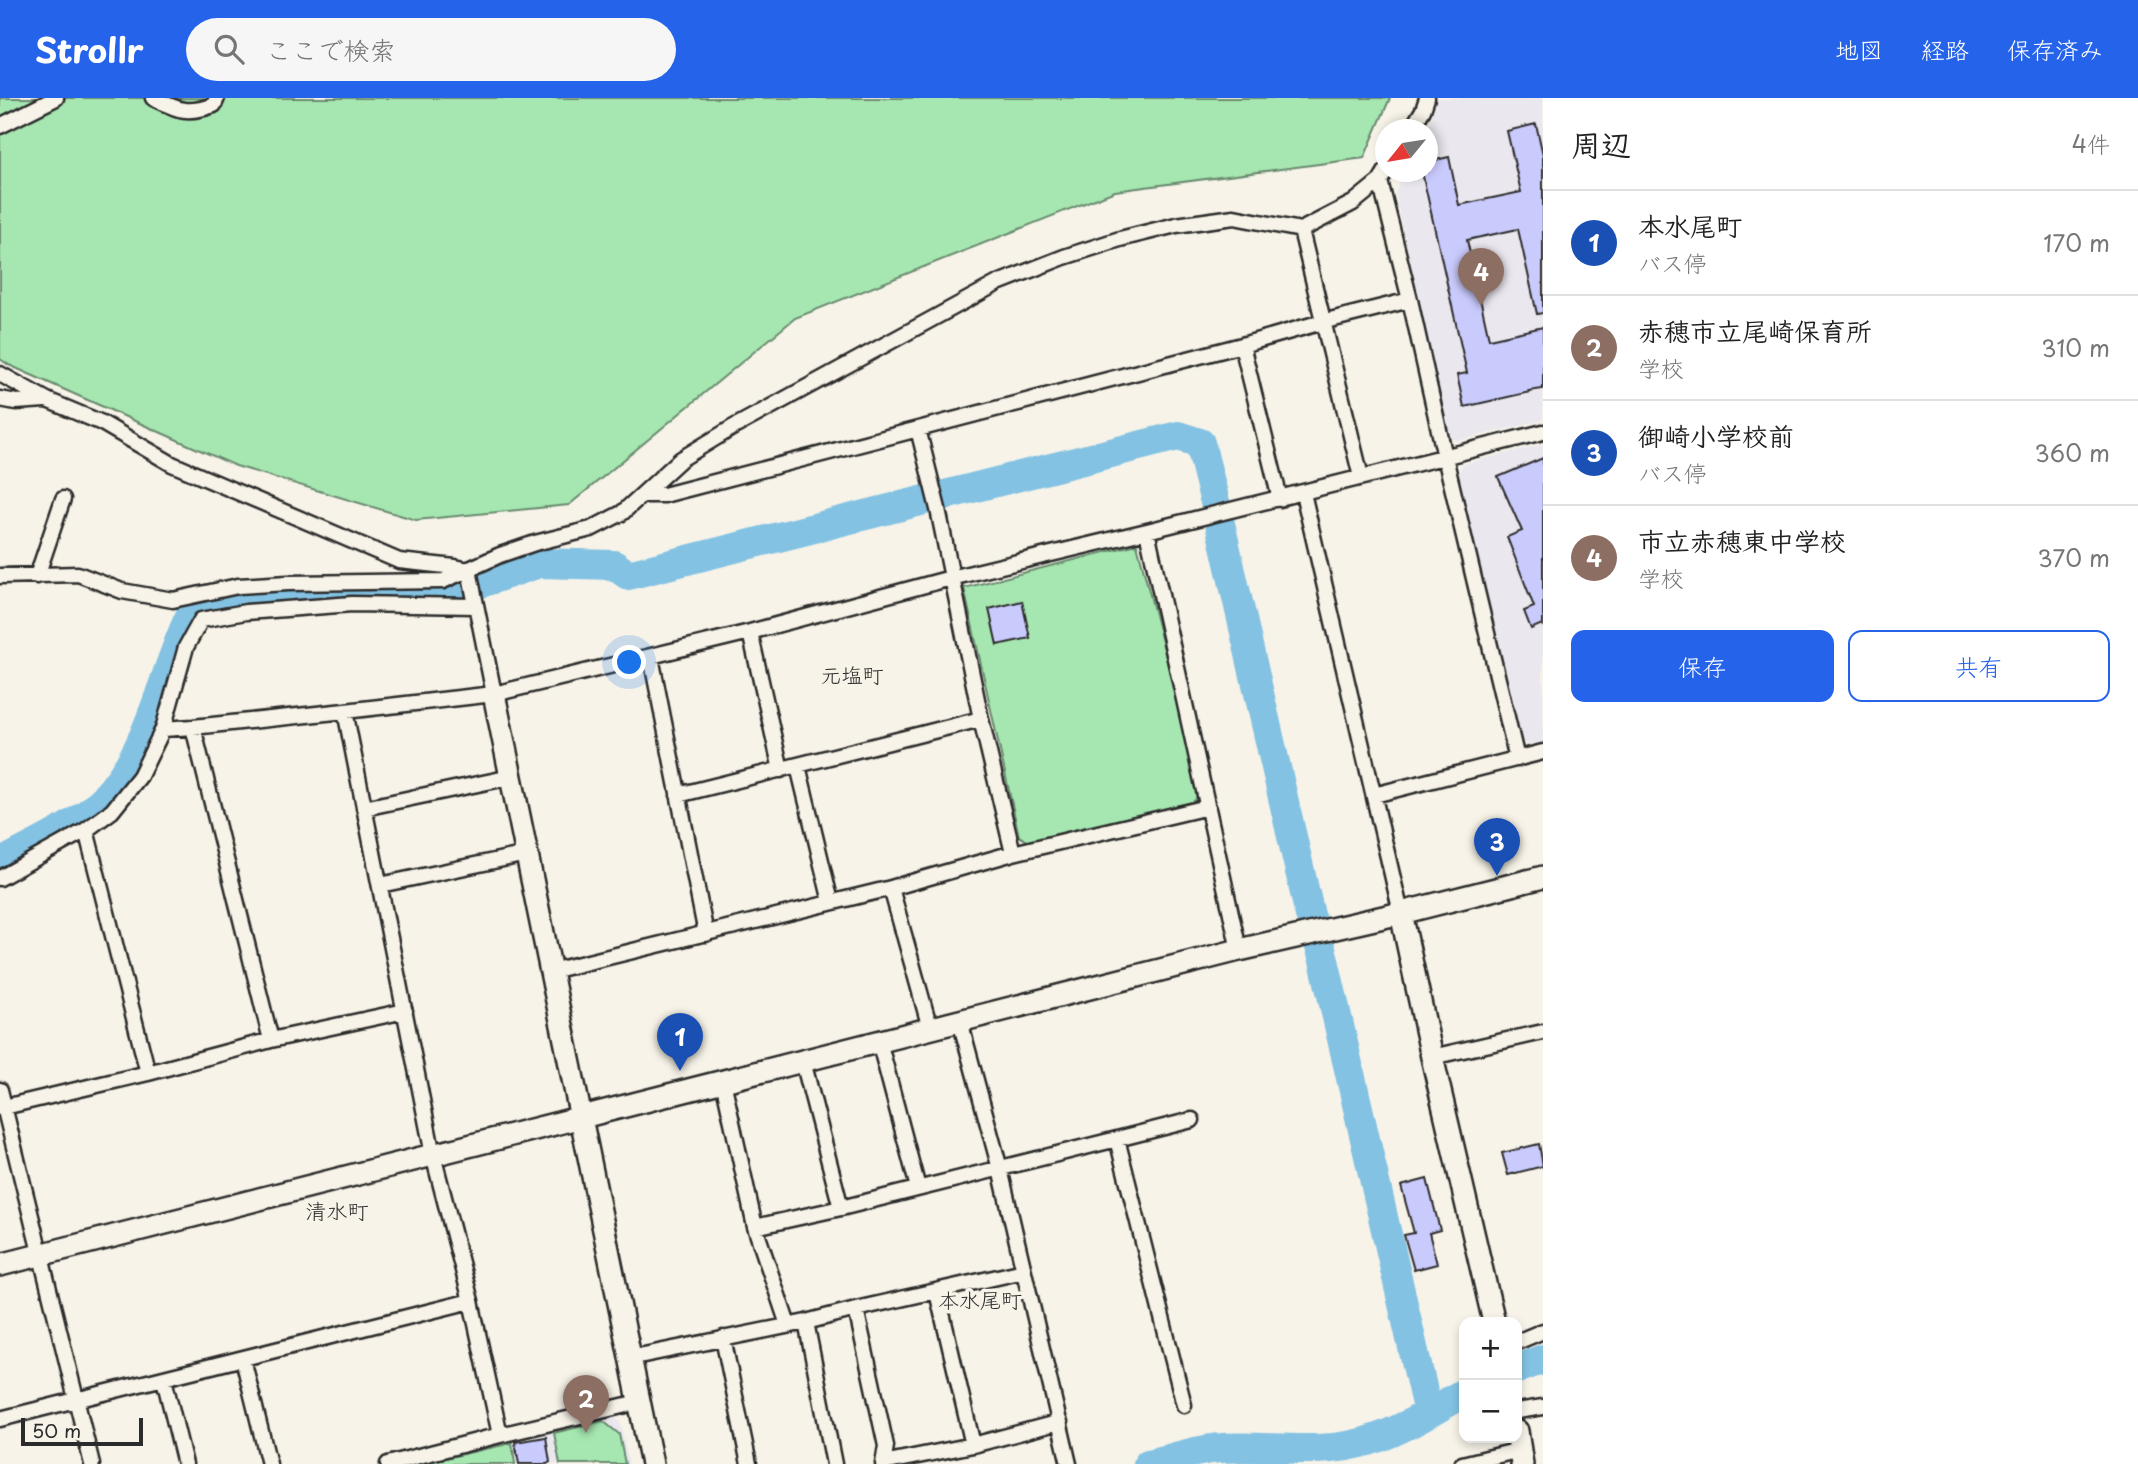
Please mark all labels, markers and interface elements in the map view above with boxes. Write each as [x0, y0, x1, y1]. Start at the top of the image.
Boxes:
search box [186, 18, 676, 81]
text: Strollr [35, 24, 144, 74]
icon: search [210, 30, 248, 68]
text: ここで検索 [266, 30, 396, 69]
text: 地図 [1835, 31, 1883, 67]
text: 経路 [1921, 31, 1969, 67]
text: 保存済み [2007, 31, 2103, 67]
north arrow [1375, 119, 1438, 182]
text: 周辺 [1571, 121, 1631, 166]
text: 4件 [2072, 126, 2110, 161]
text: 本水尾町 [1638, 206, 1742, 245]
text: 1 [1589, 225, 1600, 260]
text: 170 m [2043, 225, 2110, 260]
text: バス停 [1638, 245, 1707, 280]
pin: 4 [1458, 248, 1504, 306]
text: 赤穂市立尾崎保育所 [1638, 311, 1872, 350]
text: 2 [1586, 330, 1602, 365]
text: 310 m [2041, 330, 2110, 365]
text: 学校 [1638, 350, 1684, 385]
text: 御崎小学校前 [1638, 416, 1794, 455]
text: 3 [1586, 435, 1602, 470]
text: 360 m [2035, 435, 2110, 470]
text: バス停 [1638, 455, 1707, 490]
text: 市立赤穂東中学校 [1638, 521, 1846, 560]
text: 4 [1586, 540, 1602, 575]
text: 370 m [2037, 540, 2110, 575]
text: 学校 [1638, 560, 1684, 595]
button: 保存 [1571, 630, 1834, 702]
button: 共有 [1848, 630, 2110, 702]
your location [612, 645, 646, 679]
district label: 元塩町 [821, 658, 884, 690]
pin: 3 [1474, 818, 1520, 876]
pin: 1 [657, 1013, 703, 1071]
district label: 清水町 [306, 1194, 369, 1226]
district label: 本水尾町 [938, 1283, 1022, 1315]
map controls [1459, 1317, 1522, 1443]
button: + [1459, 1317, 1522, 1380]
pin: 2 [563, 1375, 609, 1433]
button: − [1459, 1380, 1522, 1443]
scale bar [21, 1415, 144, 1447]
text: 50 m [32, 1416, 81, 1444]

